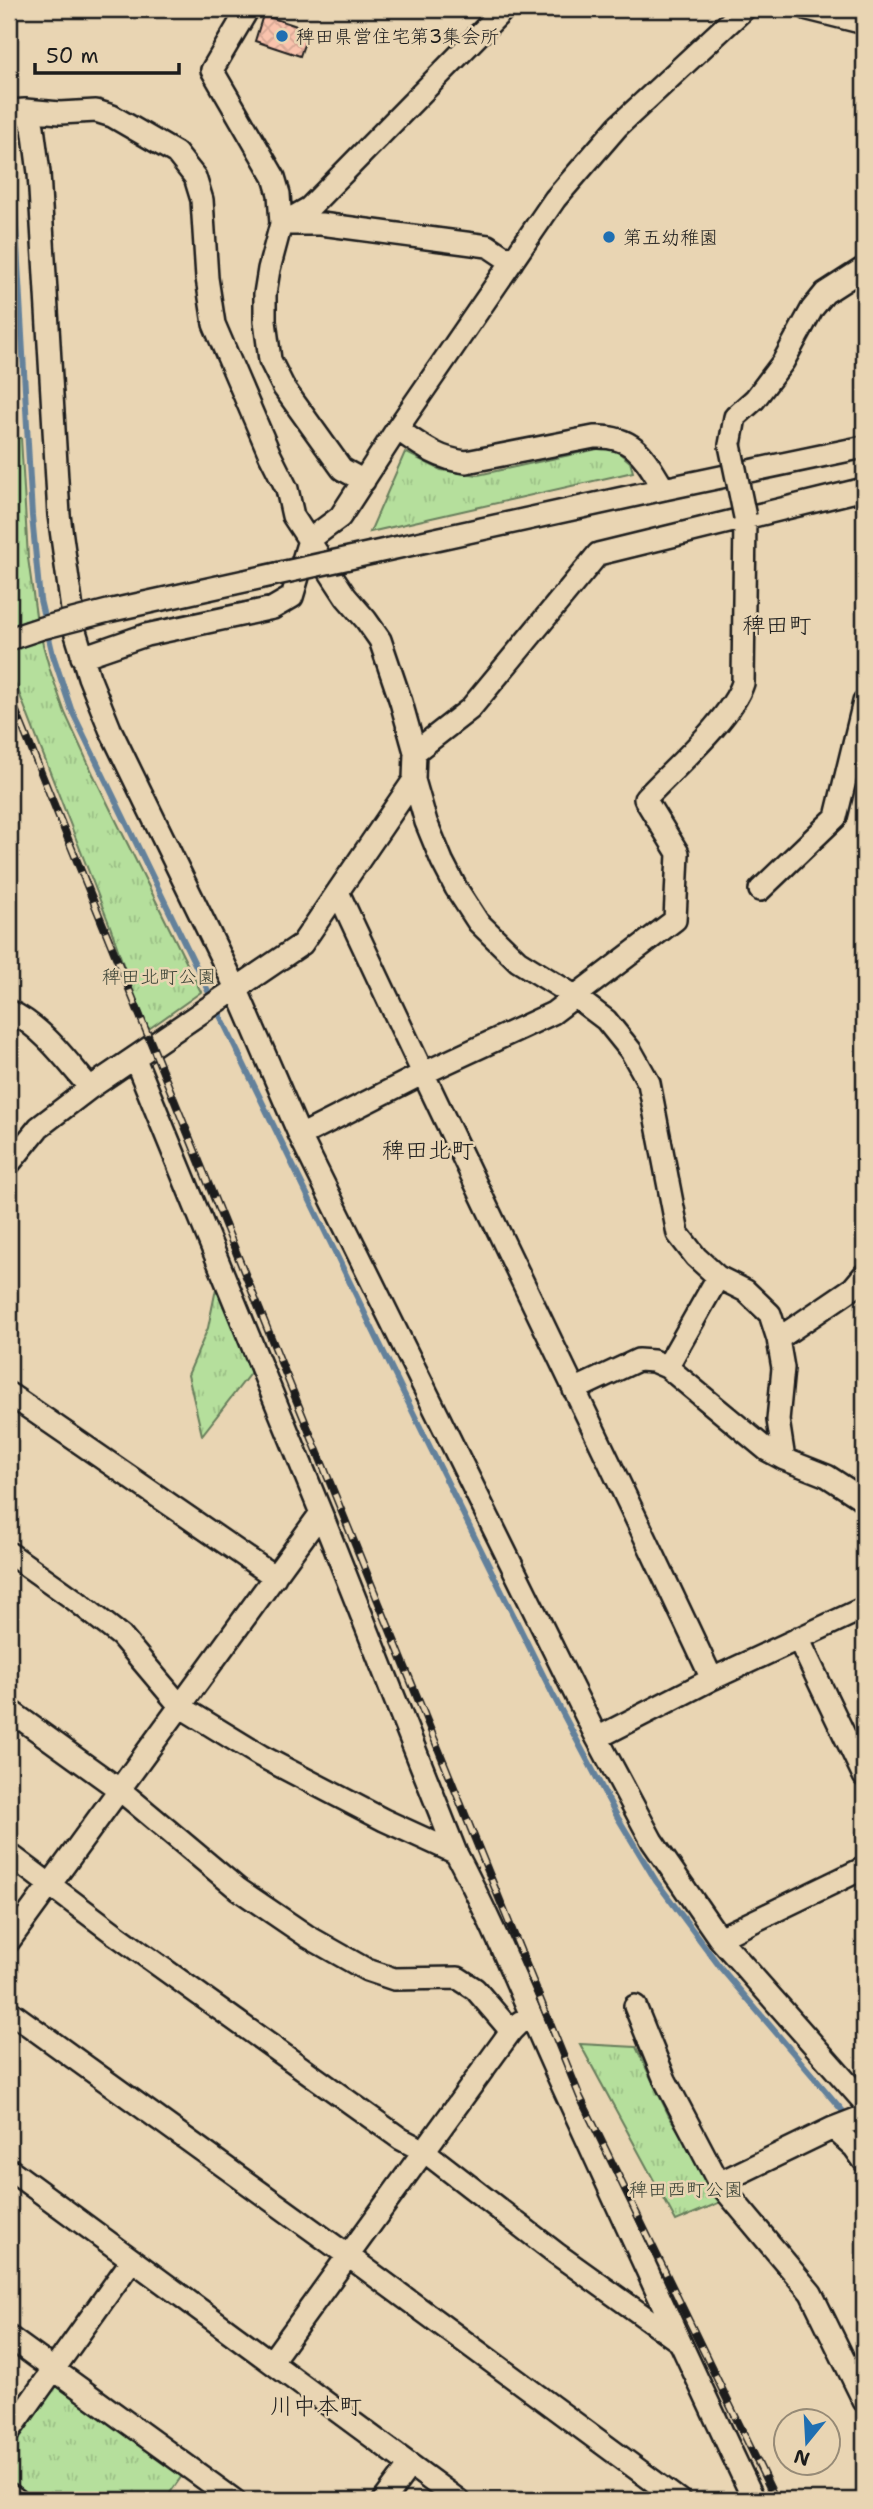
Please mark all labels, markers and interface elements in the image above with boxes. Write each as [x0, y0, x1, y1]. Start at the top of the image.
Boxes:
place label: 稗田県営住宅第3集会所 [296, 24, 499, 49]
marker: 稗田県営住宅第3集会所 [274, 28, 290, 44]
scale bar [35, 32, 178, 76]
text: 50 m [46, 42, 99, 70]
place label: 第五幼稚園 [623, 225, 718, 250]
marker: 第五幼稚園 [601, 229, 617, 245]
district label: 稗田町 [743, 610, 812, 640]
park label: 稗田北町公園 [102, 964, 216, 989]
district label: 稗田北町 [382, 1135, 474, 1165]
park label: 稗田西町公園 [629, 2177, 743, 2202]
district label: 川中本町 [270, 2391, 362, 2421]
north arrow [772, 2408, 842, 2478]
text: N [791, 2443, 813, 2472]

